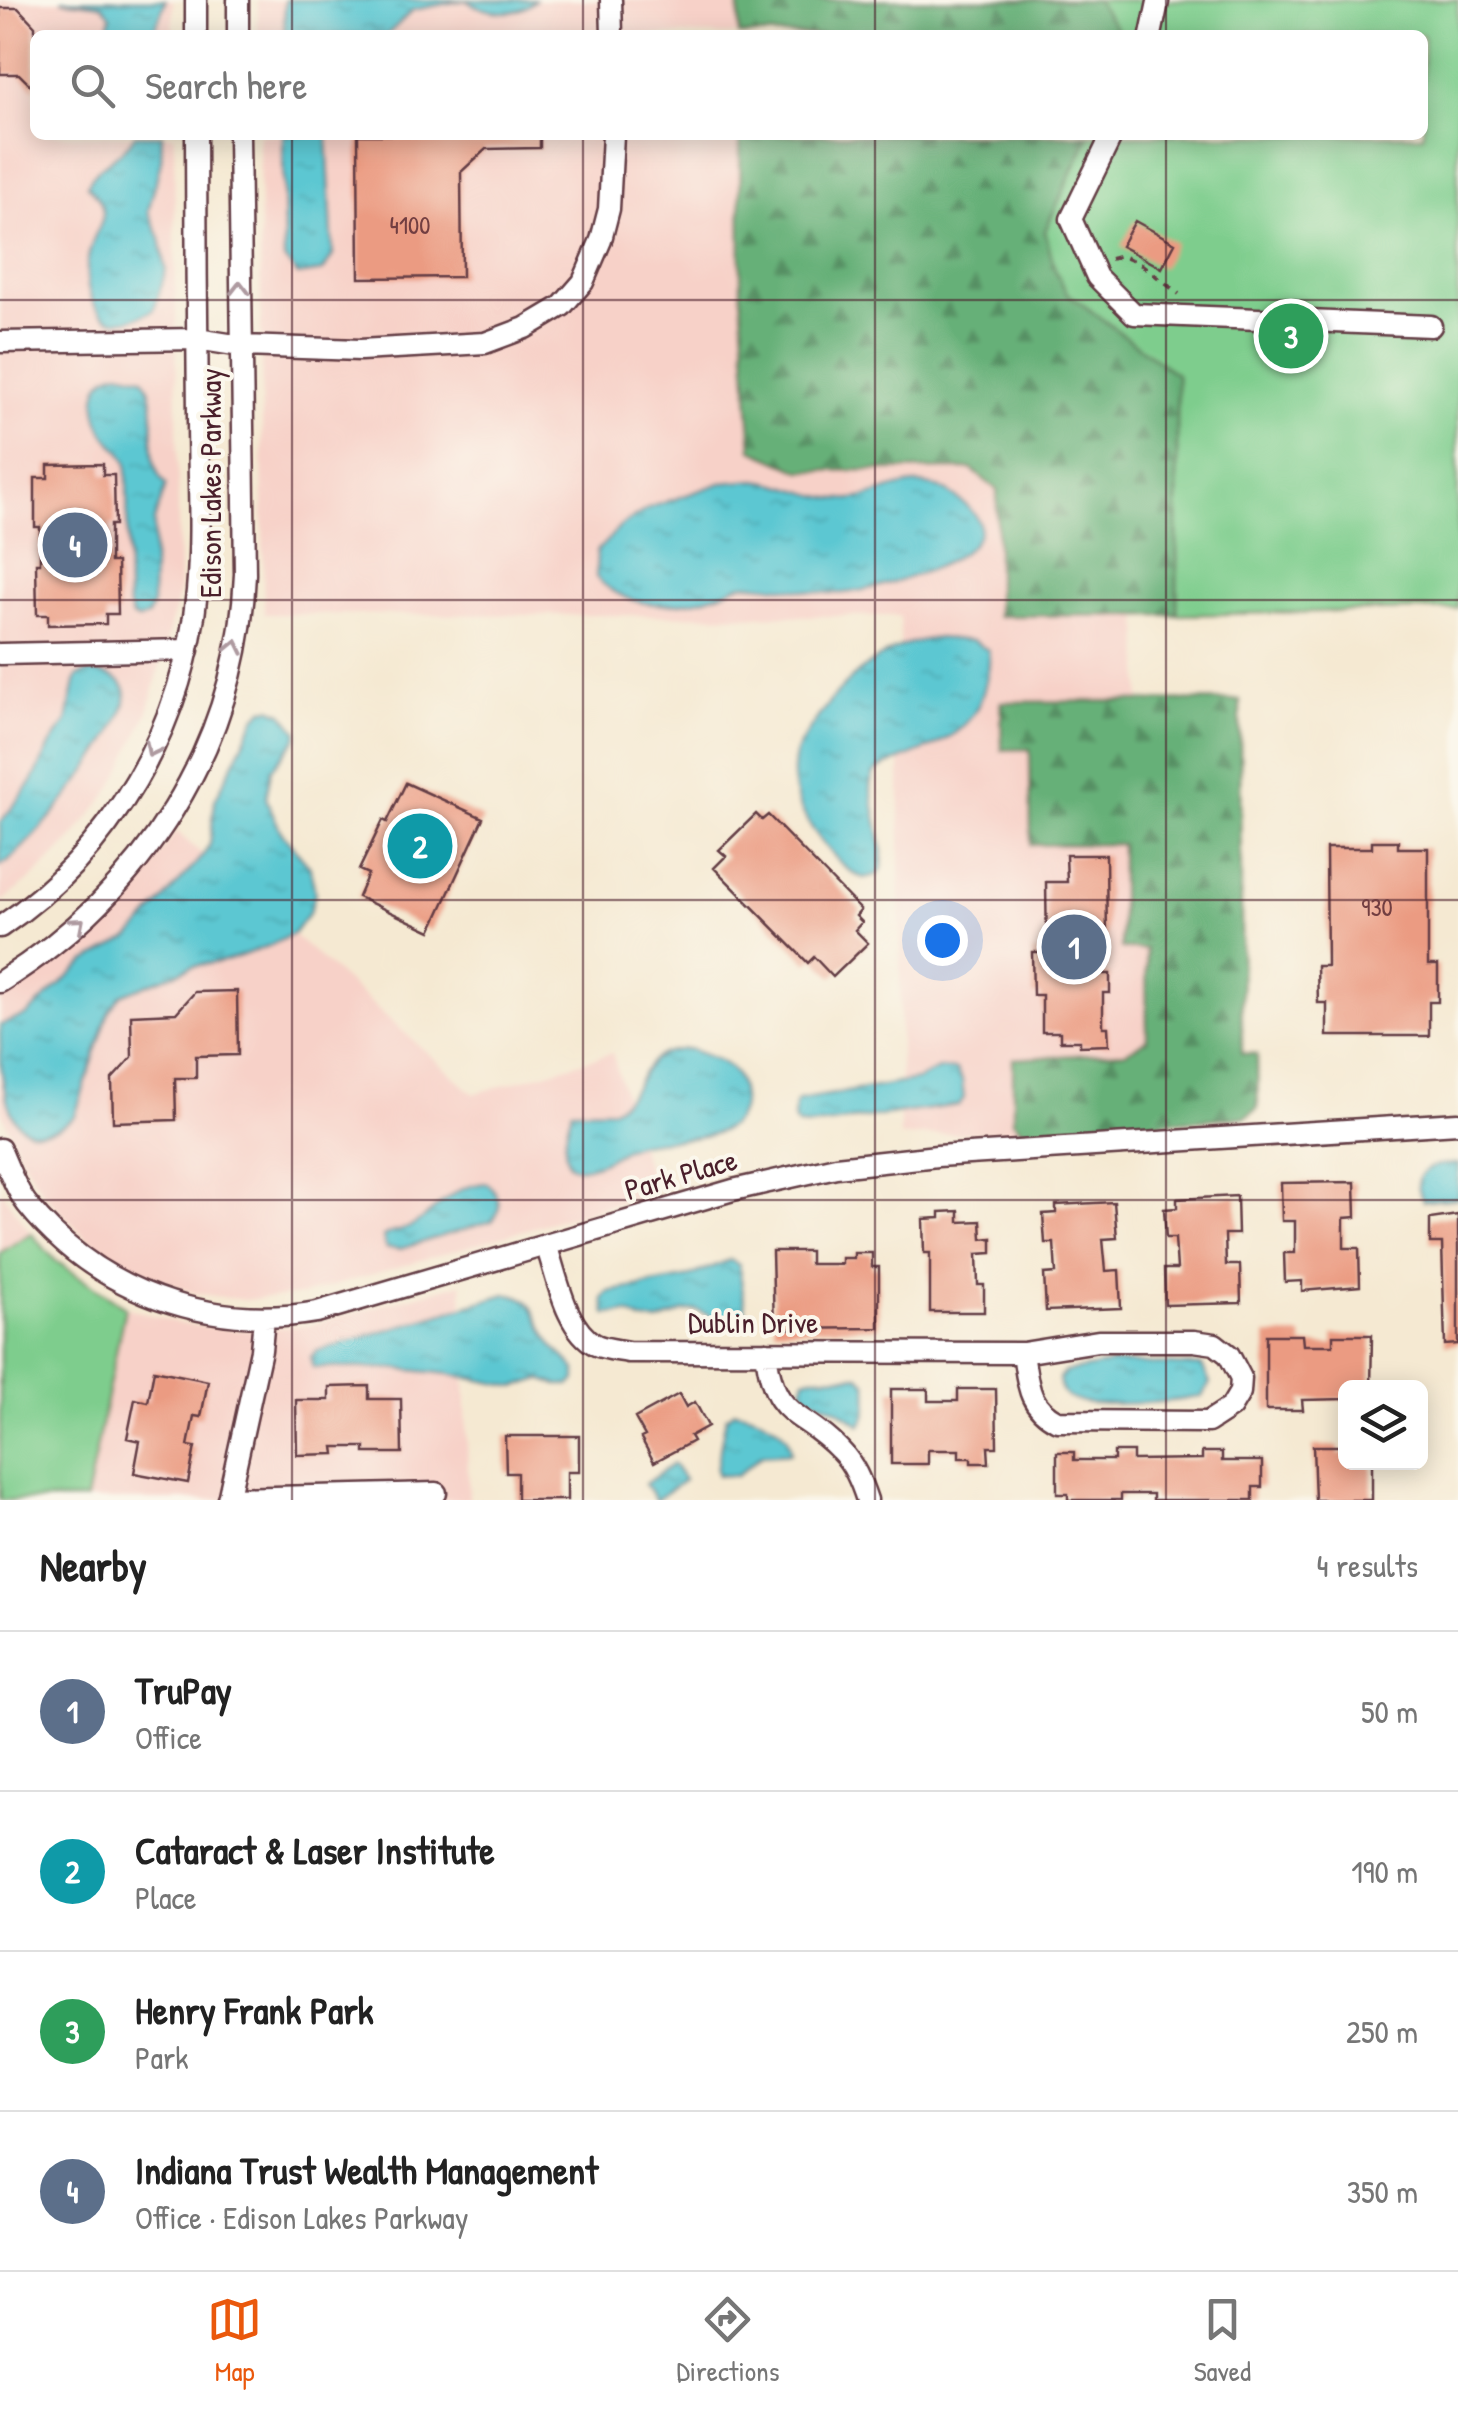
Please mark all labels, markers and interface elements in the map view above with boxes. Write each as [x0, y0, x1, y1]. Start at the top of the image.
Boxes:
search box [30, 30, 1428, 140]
icon: search [65, 58, 120, 113]
text: Search here [145, 59, 307, 111]
house number: 4100 [390, 208, 430, 242]
one-way arrow [230, 279, 251, 295]
pin: 3 [1258, 298, 1324, 374]
street label: Edison Lakes Parkway [190, 368, 230, 598]
pin: 4 [42, 508, 108, 582]
one-way arrow [224, 639, 245, 656]
one-way arrow [145, 740, 164, 758]
pin: 2 [388, 808, 452, 884]
house number: 930 [1361, 890, 1393, 924]
pin: 1 [1042, 910, 1106, 984]
your location [917, 915, 968, 966]
one-way arrow [67, 918, 85, 936]
street label: Park Place [620, 1139, 741, 1209]
street label: Dublin Drive [688, 1302, 818, 1342]
map controls [1338, 1380, 1428, 1470]
button: layers [1338, 1380, 1428, 1470]
text: Nearby [40, 1537, 147, 1594]
text: 4 results [1317, 1544, 1418, 1587]
text: TruPay [135, 1664, 232, 1716]
text: 1 [67, 1690, 78, 1733]
text: 50 m [1361, 1690, 1418, 1733]
text: Office [135, 1716, 202, 1759]
text: Cataract & Laser Institute [135, 1824, 495, 1876]
text: 2 [65, 1850, 80, 1893]
text: 190 m [1351, 1850, 1418, 1893]
text: Place [135, 1876, 197, 1919]
text: Henry Frank Park [135, 1984, 374, 2036]
text: 3 [65, 2010, 80, 2053]
text: 250 m [1346, 2010, 1418, 2053]
text: Park [135, 2036, 189, 2079]
text: Indiana Trust Wealth Management [135, 2144, 598, 2196]
text: 4 [66, 2170, 79, 2213]
text: 350 m [1347, 2170, 1418, 2213]
text: Office · Edison Lakes Parkway [135, 2196, 468, 2239]
tab: Map [207, 2292, 262, 2390]
tab: Directions [676, 2292, 779, 2390]
tab: Saved [1194, 2292, 1251, 2390]

